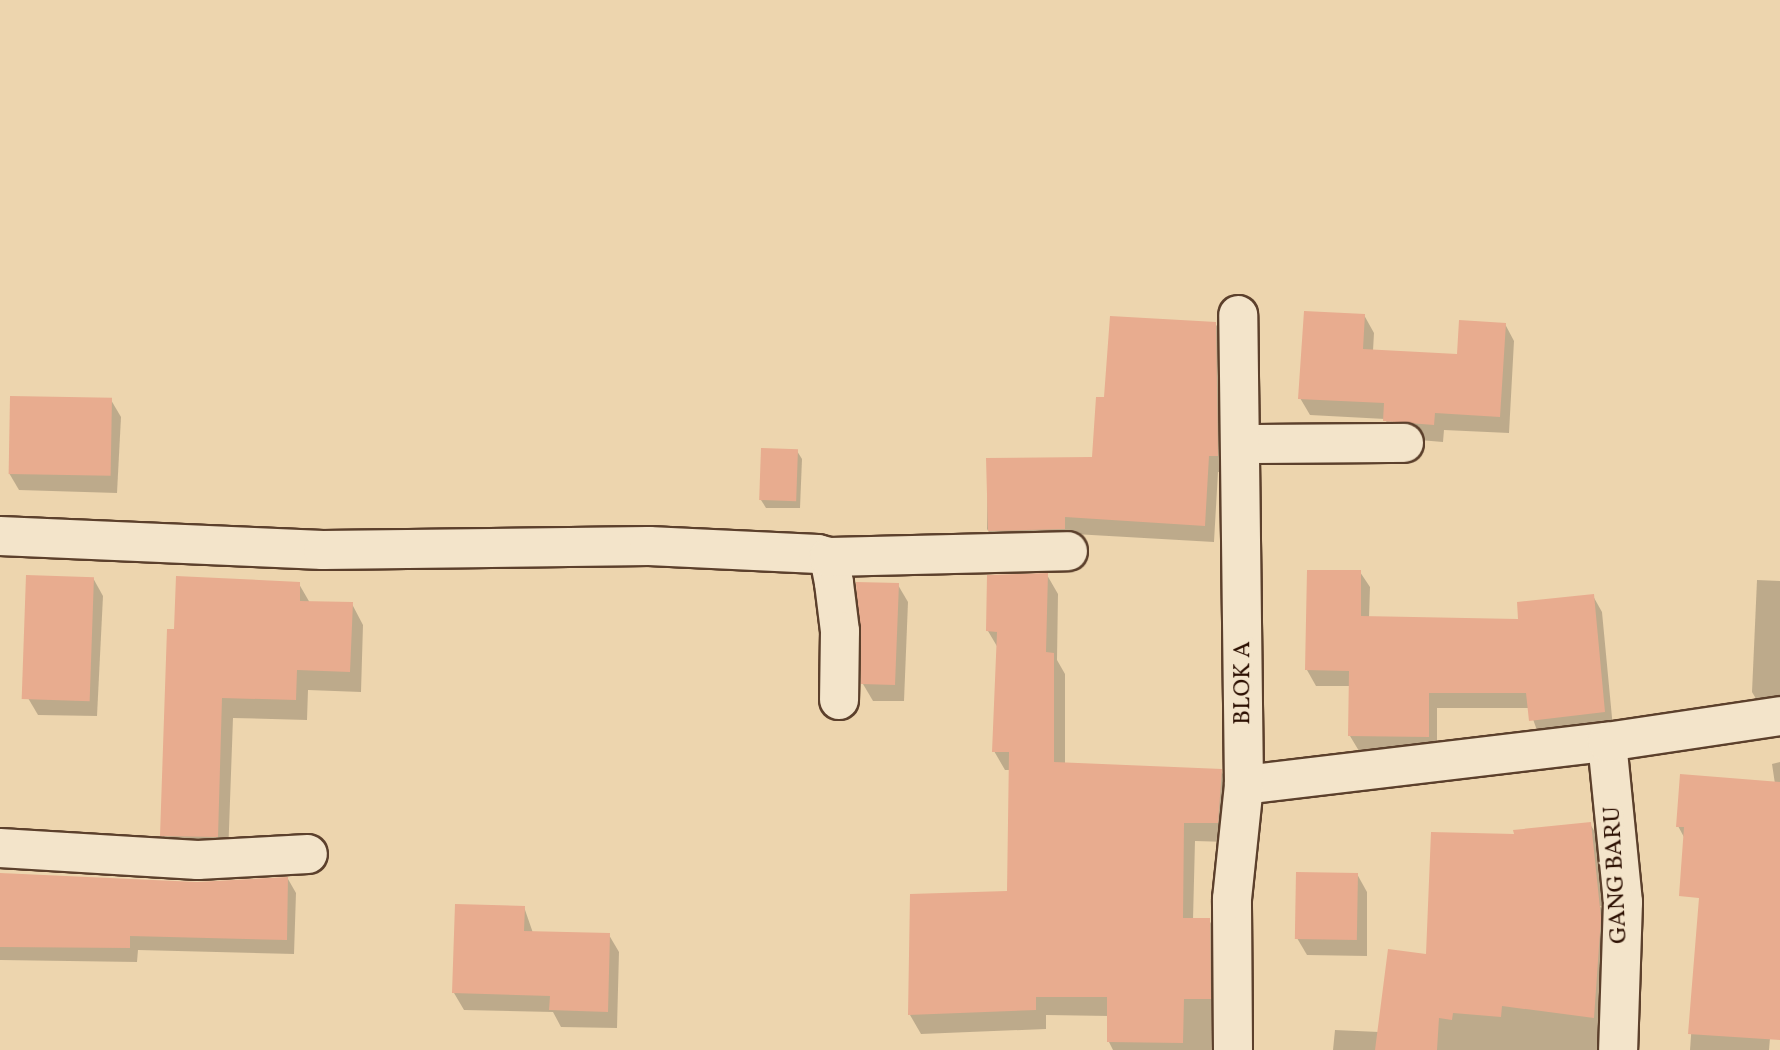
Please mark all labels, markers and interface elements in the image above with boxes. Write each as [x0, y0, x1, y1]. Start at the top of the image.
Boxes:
street label: BLOK A [1230, 641, 1258, 725]
street label: GANG BARU [1599, 806, 1635, 944]

